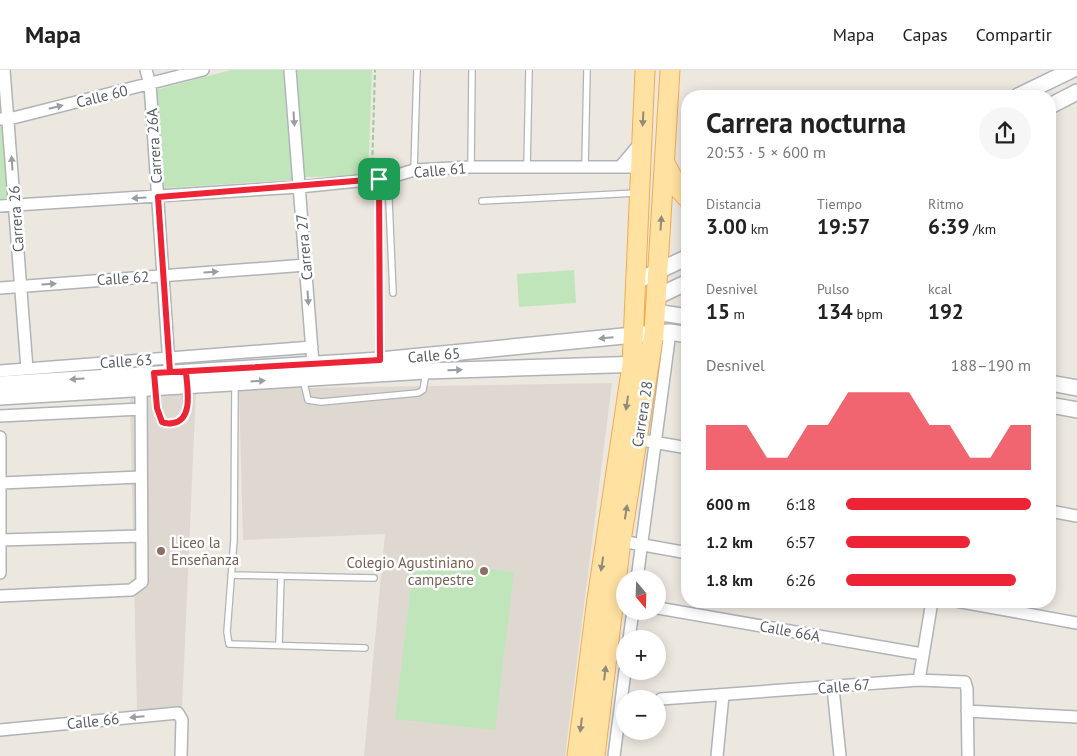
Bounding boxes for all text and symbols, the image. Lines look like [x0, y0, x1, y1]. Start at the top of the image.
text: Mapa [25, 19, 81, 50]
text: Mapa [833, 23, 875, 46]
text: Capas [903, 23, 948, 46]
text: Compartir [976, 23, 1052, 46]
street label: Calle 60 [74, 80, 130, 112]
one-way arrow [49, 103, 64, 111]
text: Carrera nocturna [706, 104, 906, 141]
button: share [979, 107, 1031, 159]
street label: Carrera 26A [142, 108, 166, 184]
one-way arrow [290, 111, 298, 127]
one-way arrow [638, 111, 646, 127]
text: 20:53 · 5 × 600 m [706, 142, 826, 162]
one-way arrow [8, 155, 16, 171]
pin [358, 158, 400, 200]
street label: Calle 61 [413, 158, 467, 182]
icon: arrive [365, 165, 393, 193]
street label: Carrera 26 [4, 185, 28, 253]
one-way arrow [130, 195, 146, 203]
text: Distancia [706, 195, 761, 213]
text: Tiempo [817, 195, 862, 213]
text: Ritmo [928, 195, 964, 213]
street label: Carrera 27 [292, 213, 316, 281]
text: 3.00 [706, 213, 747, 240]
text: 19:57 [817, 213, 870, 240]
text: 6:39 [928, 213, 969, 240]
one-way arrow [657, 214, 665, 230]
text: km [747, 220, 769, 238]
text: /km [969, 220, 996, 238]
street label: Calle 62 [96, 267, 150, 289]
one-way arrow [203, 267, 219, 275]
one-way arrow [41, 280, 57, 288]
text: Desnivel [706, 280, 757, 298]
text: Pulso [817, 280, 849, 298]
text: kcal [928, 280, 952, 298]
one-way arrow [304, 290, 312, 306]
text: 15 [706, 298, 730, 325]
text: 134 [817, 298, 853, 325]
text: 192 [928, 298, 964, 325]
text: m [730, 305, 745, 323]
text: bpm [853, 305, 883, 323]
one-way arrow [597, 334, 613, 342]
street label: Calle 65 [407, 343, 461, 367]
street label: Calle 63 [99, 350, 153, 372]
text: Desnivel [706, 355, 765, 375]
text: 188–190 m [951, 355, 1031, 375]
one-way arrow [448, 366, 464, 374]
one-way arrow [69, 375, 85, 383]
one-way arrow [251, 377, 267, 385]
street label: Carrera 28 [627, 380, 657, 448]
one-way arrow [623, 395, 631, 411]
text: 600 m [706, 494, 750, 514]
text: 6:18 [786, 494, 816, 514]
one-way arrow [622, 503, 630, 519]
text: 1.2 km [706, 532, 753, 552]
text: 6:57 [786, 532, 816, 552]
place label: Liceo la Enseñanza [171, 533, 239, 569]
marker: Liceo la Enseñanza [155, 545, 167, 557]
place label: Colegio Agustiniano campestre [346, 553, 474, 589]
one-way arrow [598, 556, 606, 572]
marker: Colegio Agustiniano campestre [478, 565, 490, 577]
north arrow [616, 570, 666, 620]
map controls [616, 570, 666, 740]
text: 1.8 km [706, 570, 753, 590]
text: 6:26 [786, 570, 816, 590]
street label: Calle 66A [758, 616, 822, 646]
button: + [616, 630, 666, 680]
one-way arrow [601, 665, 609, 681]
street label: Calle 67 [817, 674, 871, 698]
button: − [616, 690, 666, 740]
street label: Calle 66 [66, 709, 120, 733]
one-way arrow [129, 713, 145, 721]
one-way arrow [577, 717, 585, 733]

